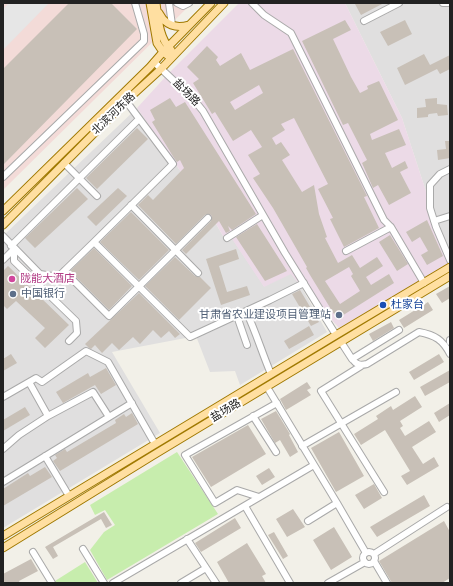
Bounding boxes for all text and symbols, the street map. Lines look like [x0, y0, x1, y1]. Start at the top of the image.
street label: 盐场路 [170, 77, 202, 109]
street label: 北滨河东路 [90, 90, 138, 138]
place label: 陇能大酒店 [20, 272, 75, 286]
marker: 陇能大酒店 [7, 274, 17, 284]
place label: 中国银行 [21, 287, 65, 301]
marker: 中国银行 [8, 289, 18, 299]
place label: 杜家台 [391, 298, 424, 312]
marker: 杜家台 [378, 300, 388, 310]
place label: 甘肃省农业建设项目管理站 [199, 308, 331, 322]
marker: 甘肃省农业建设项目管理站 [334, 310, 344, 320]
street label: 盐场路 [208, 397, 244, 425]

